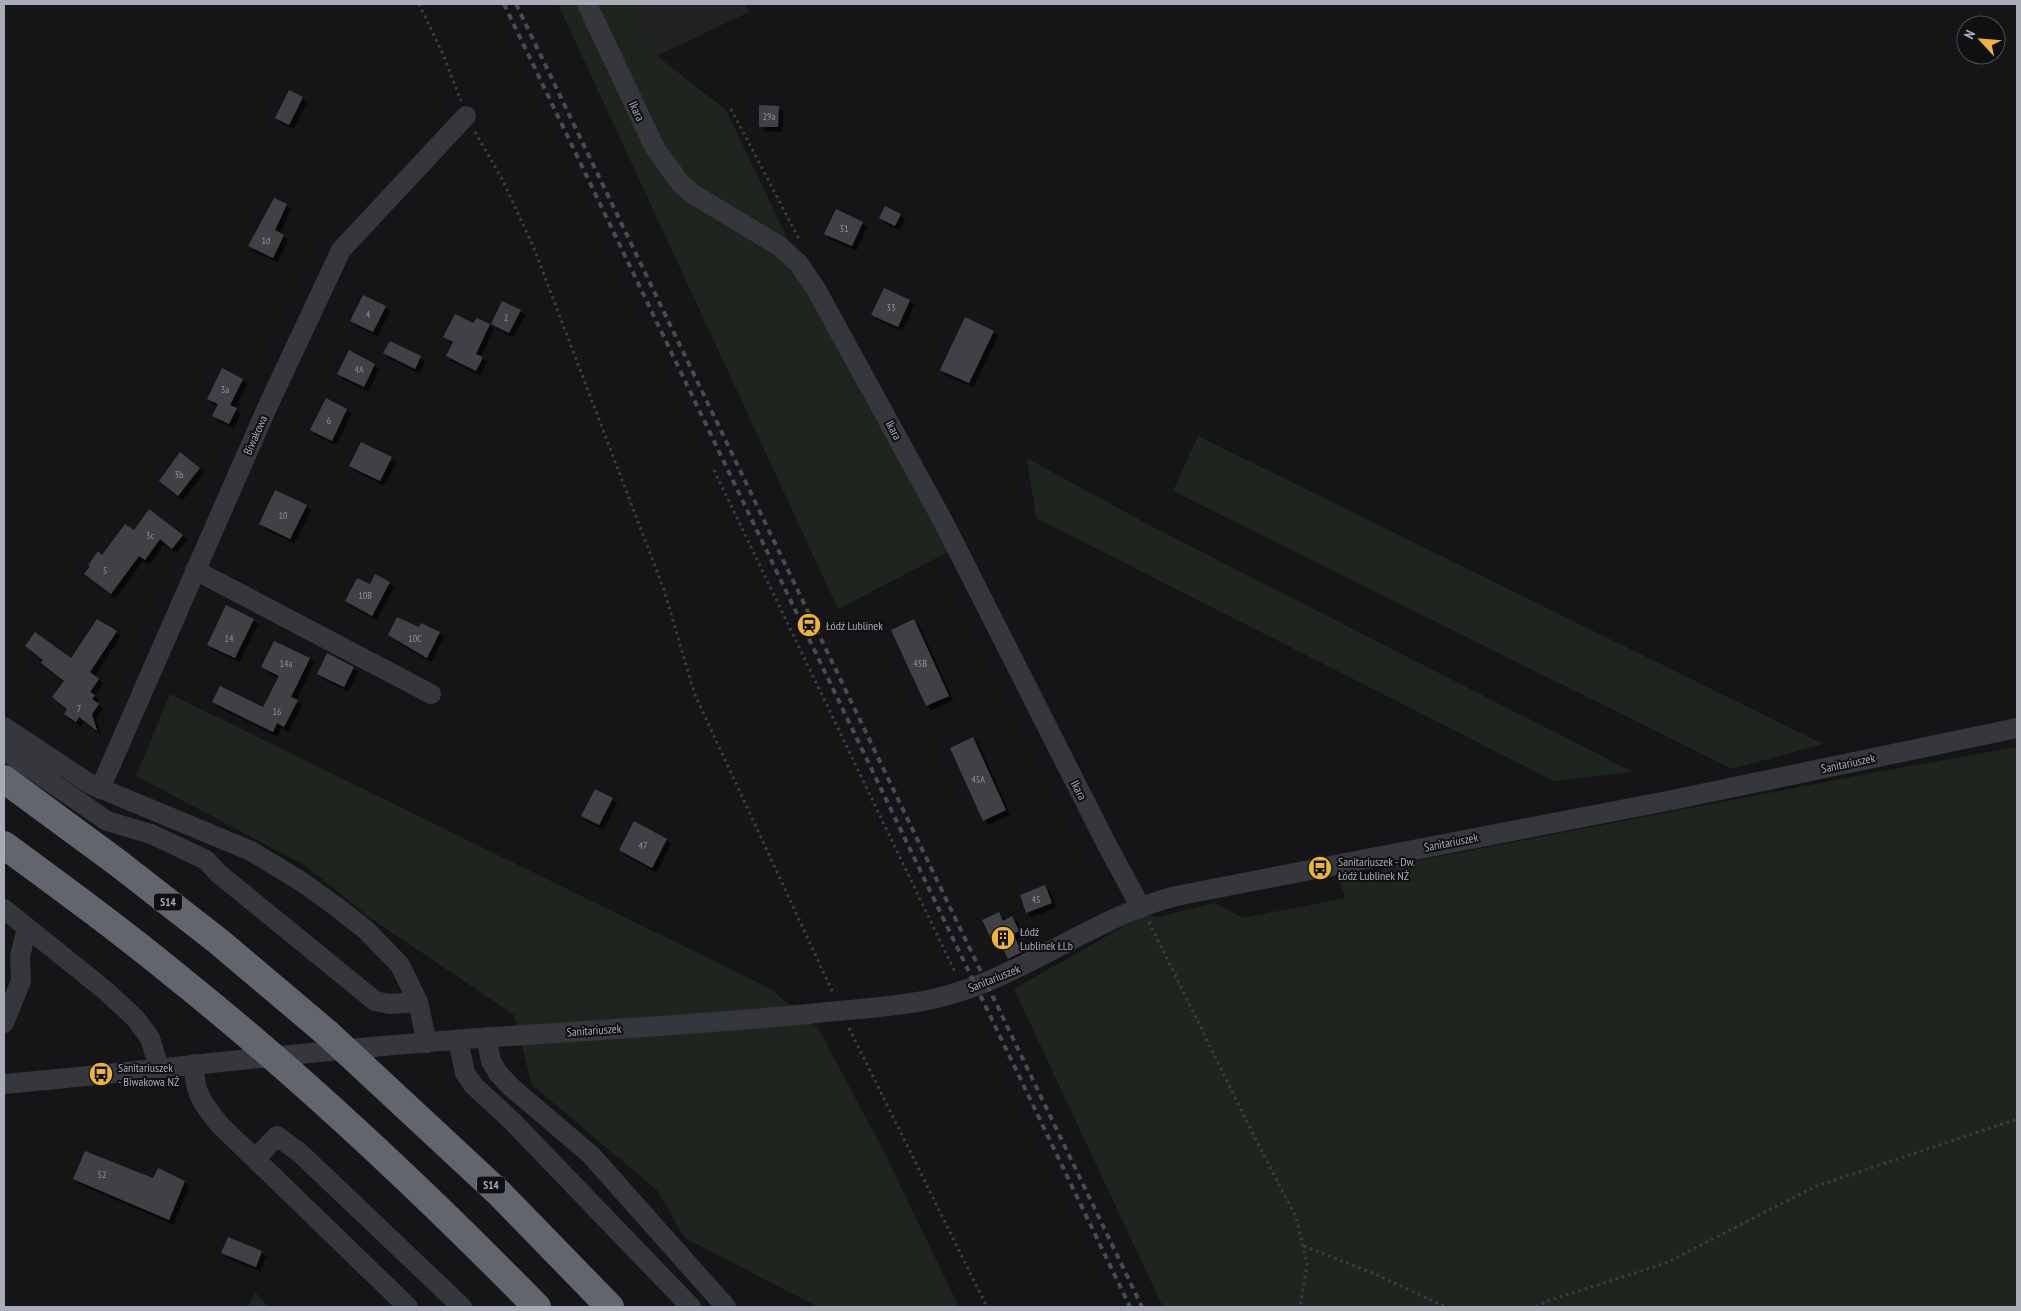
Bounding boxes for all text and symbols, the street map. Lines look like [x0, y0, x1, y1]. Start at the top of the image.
north arrow [1956, 15, 2006, 65]
text: N [1960, 27, 1979, 42]
street label: Ikara [626, 99, 648, 124]
house number: 29a [763, 110, 776, 123]
house number: 31 [840, 222, 849, 235]
house number: 1d [262, 234, 270, 247]
house number: 33 [887, 301, 896, 314]
house number: 4 [366, 308, 371, 321]
house number: 2 [504, 311, 508, 324]
house number: 4A [354, 363, 364, 376]
house number: 3a [221, 383, 229, 396]
street label: Biwakowa [240, 413, 270, 457]
house number: 6 [327, 414, 332, 427]
street label: Ikara [883, 417, 905, 443]
house number: 3b [175, 468, 183, 481]
house number: 10 [279, 509, 288, 522]
house number: 3c [146, 529, 154, 542]
house number: 5 [103, 564, 107, 577]
house number: 10B [358, 589, 372, 602]
station icon: Łódź Lublinek [796, 612, 822, 638]
place label: Łódź Lublinek [826, 618, 883, 633]
house number: 14 [225, 632, 234, 645]
house number: 10C [408, 632, 422, 645]
house number: 14a [280, 657, 293, 670]
house number: 45B [913, 657, 927, 670]
house number: 7 [77, 702, 81, 715]
house number: 16 [273, 705, 282, 718]
street label: Sanitariuszek [1820, 750, 1877, 776]
house number: 45A [971, 773, 985, 786]
street label: Ikara [1068, 778, 1090, 803]
street label: Sanitariuszek [1423, 829, 1480, 855]
house number: 47 [639, 839, 648, 852]
place label: Sanitariuszek - Dw. Łódź Lublinek NŻ [1338, 854, 1415, 883]
bus stop icon: Sanitariuszek - Dw. Łódź Lublinek NŻ [1307, 855, 1333, 881]
house number: 45 [1032, 893, 1041, 906]
road number: S14 [154, 894, 182, 910]
place label: Łódź Lublinek ŁLb [1020, 924, 1073, 953]
building icon: Łódź Lublinek ŁLb [990, 925, 1016, 951]
street label: Sanitariuszek [966, 961, 1023, 995]
street label: Sanitariuszek [566, 1021, 622, 1039]
place label: Sanitariuszek - Biwakowa NŻ [118, 1060, 179, 1089]
bus stop icon: Sanitariuszek - Biwakowa NŻ [88, 1061, 114, 1087]
house number: 52 [98, 1168, 107, 1181]
road number: S14 [477, 1176, 505, 1194]

